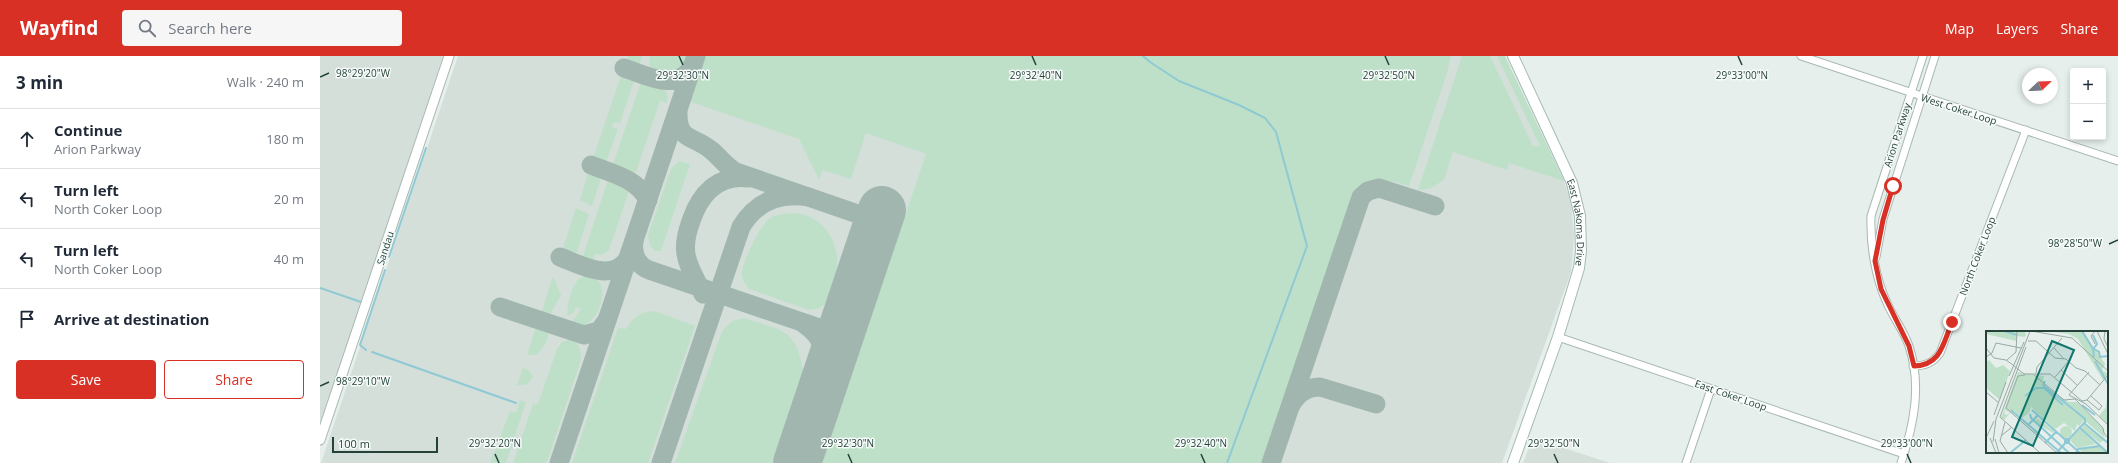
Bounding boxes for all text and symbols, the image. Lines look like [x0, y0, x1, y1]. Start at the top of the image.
search box [122, 10, 402, 46]
text: Wayfind [20, 15, 98, 41]
icon: search [136, 17, 158, 39]
text: Search here [168, 18, 252, 38]
text: Map [1945, 19, 1974, 38]
text: Layers [1996, 19, 2038, 38]
text: Share [2060, 19, 2098, 38]
text: 98°29'20"W [336, 66, 391, 80]
text: 29°32'30"N [657, 68, 709, 82]
text: 29°32'40"N [1010, 68, 1062, 82]
text: 29°32'50"N [1363, 68, 1415, 82]
text: 29°33'00"N [1716, 68, 1768, 82]
north arrow [2022, 68, 2058, 104]
map controls [2070, 68, 2106, 140]
button: + [2070, 68, 2106, 104]
text: 3 min [16, 71, 63, 94]
text: Walk · 240 m [227, 73, 304, 91]
street label: West Coker Loop [1919, 90, 1999, 128]
street label: Arion Parkway [1880, 100, 1914, 169]
button: − [2070, 104, 2106, 140]
text: Continue [54, 120, 122, 140]
icon: ahead [16, 128, 38, 150]
text: 180 m [266, 130, 304, 148]
text: Arion Parkway [54, 140, 141, 158]
street label: East Nakoma Drive [1564, 176, 1588, 267]
route start [1884, 177, 1902, 195]
text: Turn left [54, 180, 119, 200]
icon: left [16, 188, 38, 210]
text: 20 m [274, 190, 304, 208]
text: North Coker Loop [54, 200, 162, 218]
street label: North Coker Loop [1956, 215, 1998, 297]
street label: Sandau [373, 229, 397, 267]
text: 98°28'50"W [2048, 236, 2103, 250]
text: Turn left [54, 240, 119, 260]
icon: left [16, 248, 38, 270]
text: 40 m [274, 250, 304, 268]
text: North Coker Loop [54, 260, 162, 278]
icon: arrive [16, 308, 38, 330]
text: Arrive at destination [54, 309, 209, 329]
route end [1943, 313, 1961, 331]
inset map [1986, 331, 2108, 453]
button: Save [16, 360, 156, 399]
button: Share [164, 360, 304, 399]
text: 98°29'10"W [336, 374, 391, 388]
street label: East Coker Loop [1693, 376, 1769, 414]
scale bar [332, 435, 438, 454]
text: 100 m [338, 436, 370, 451]
text: 29°32'20"N [469, 436, 521, 450]
text: 29°32'30"N [822, 436, 874, 450]
text: 29°32'40"N [1175, 436, 1227, 450]
text: 29°32'50"N [1528, 436, 1580, 450]
text: 29°33'00"N [1881, 436, 1933, 450]

